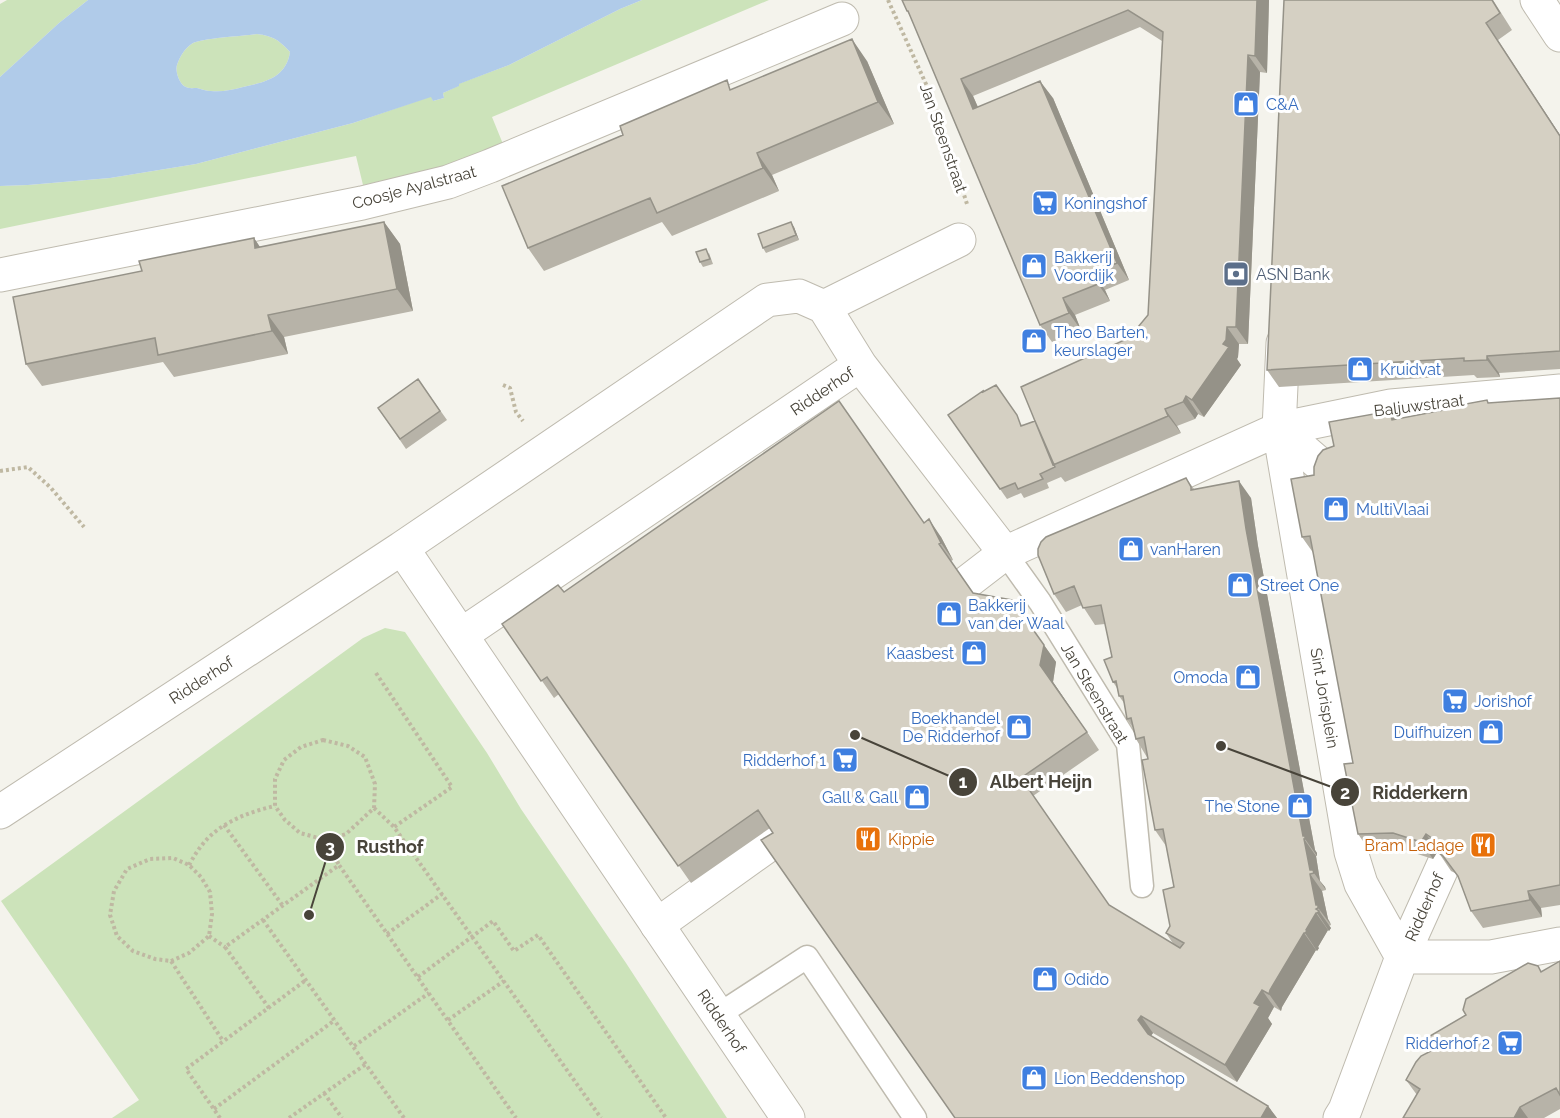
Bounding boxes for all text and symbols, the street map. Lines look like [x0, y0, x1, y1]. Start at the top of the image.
street label: Jan Steenstraat [916, 81, 971, 196]
shop icon: C&A [1231, 89, 1261, 119]
place label: C&A [1266, 95, 1299, 114]
street label: Coosje Ayalstraat [350, 162, 479, 213]
supermarket icon: Koningshof [1030, 188, 1060, 218]
place label: Koningshof [1064, 194, 1148, 213]
place label: Bakkerij Voordijk [1054, 248, 1114, 285]
shop icon: Bakkerij Voordijk [1019, 251, 1049, 281]
bank icon: ASN Bank [1221, 259, 1251, 289]
place label: ASN Bank [1256, 265, 1330, 284]
place label: Theo Barten, keurslager [1054, 323, 1149, 360]
shop icon: Theo Barten, keurslager [1019, 326, 1049, 356]
shop icon: Kruidvat [1345, 354, 1375, 384]
place label: Kruidvat [1380, 360, 1442, 379]
street label: Ridderhof [787, 363, 858, 420]
street label: Baljuwstraat [1373, 390, 1466, 420]
shop icon: MultiVlaai [1321, 494, 1351, 524]
place label: MultiVlaai [1356, 500, 1429, 519]
shop icon: vanHaren [1116, 534, 1146, 564]
place label: vanHaren [1150, 540, 1221, 559]
shop icon: Street One [1225, 570, 1255, 600]
place label: Street One [1260, 576, 1339, 595]
place label: Bakkerij van der Waal [968, 596, 1065, 633]
shop icon: Bakkerij van der Waal [934, 599, 964, 629]
shop icon: Kaasbest [959, 638, 989, 668]
street label: Jan Steenstraat [1057, 640, 1132, 748]
place label: Kaasbest [886, 644, 955, 663]
street label: Sint Jorisplein [1306, 646, 1343, 750]
street label: Ridderhof [166, 652, 238, 708]
shop icon: Omoda [1233, 662, 1263, 692]
place label: Omoda [1173, 668, 1228, 687]
supermarket icon: Jorishof [1440, 686, 1470, 716]
place label: Jorishof [1474, 692, 1533, 711]
place label: Boekhandel De Ridderhof [902, 709, 1001, 746]
shop icon: Boekhandel De Ridderhof [1004, 712, 1034, 742]
shop icon: Duifhuizen [1476, 717, 1506, 747]
place label: Duifhuizen [1394, 723, 1472, 742]
supermarket icon: Ridderhof 1 [830, 745, 860, 775]
place label: Ridderhof 1 [743, 751, 826, 770]
callout: Albert Heijn [948, 764, 1104, 800]
text: 1 [959, 771, 968, 792]
text: Albert Heijn [990, 771, 1092, 792]
callout: Ridderkern [1330, 774, 1480, 810]
shop icon: Gall & Gall [902, 782, 932, 812]
text: 2 [1340, 782, 1350, 803]
text: Ridderkern [1372, 782, 1468, 803]
place label: Gall & Gall [822, 788, 899, 807]
shop icon: The Stone [1285, 791, 1315, 821]
place label: The Stone [1204, 797, 1280, 816]
restaurant icon: Kippie [853, 824, 883, 854]
callout: Rusthof [315, 829, 436, 865]
place label: Kippie [888, 830, 934, 849]
restaurant icon: Bram Ladage [1468, 830, 1498, 860]
text: 3 [325, 836, 335, 857]
text: Rusthof [356, 836, 425, 857]
place label: Bram Ladage [1364, 836, 1464, 855]
street label: Ridderhof [1401, 869, 1448, 944]
shop icon: Odido [1030, 964, 1060, 994]
place label: Odido [1064, 970, 1109, 989]
street label: Ridderhof [693, 986, 750, 1057]
supermarket icon: Ridderhof 2 [1495, 1028, 1525, 1058]
place label: Ridderhof 2 [1405, 1034, 1490, 1053]
shop icon: Lion Beddenshop [1019, 1063, 1049, 1093]
place label: Lion Beddenshop [1054, 1069, 1185, 1088]

